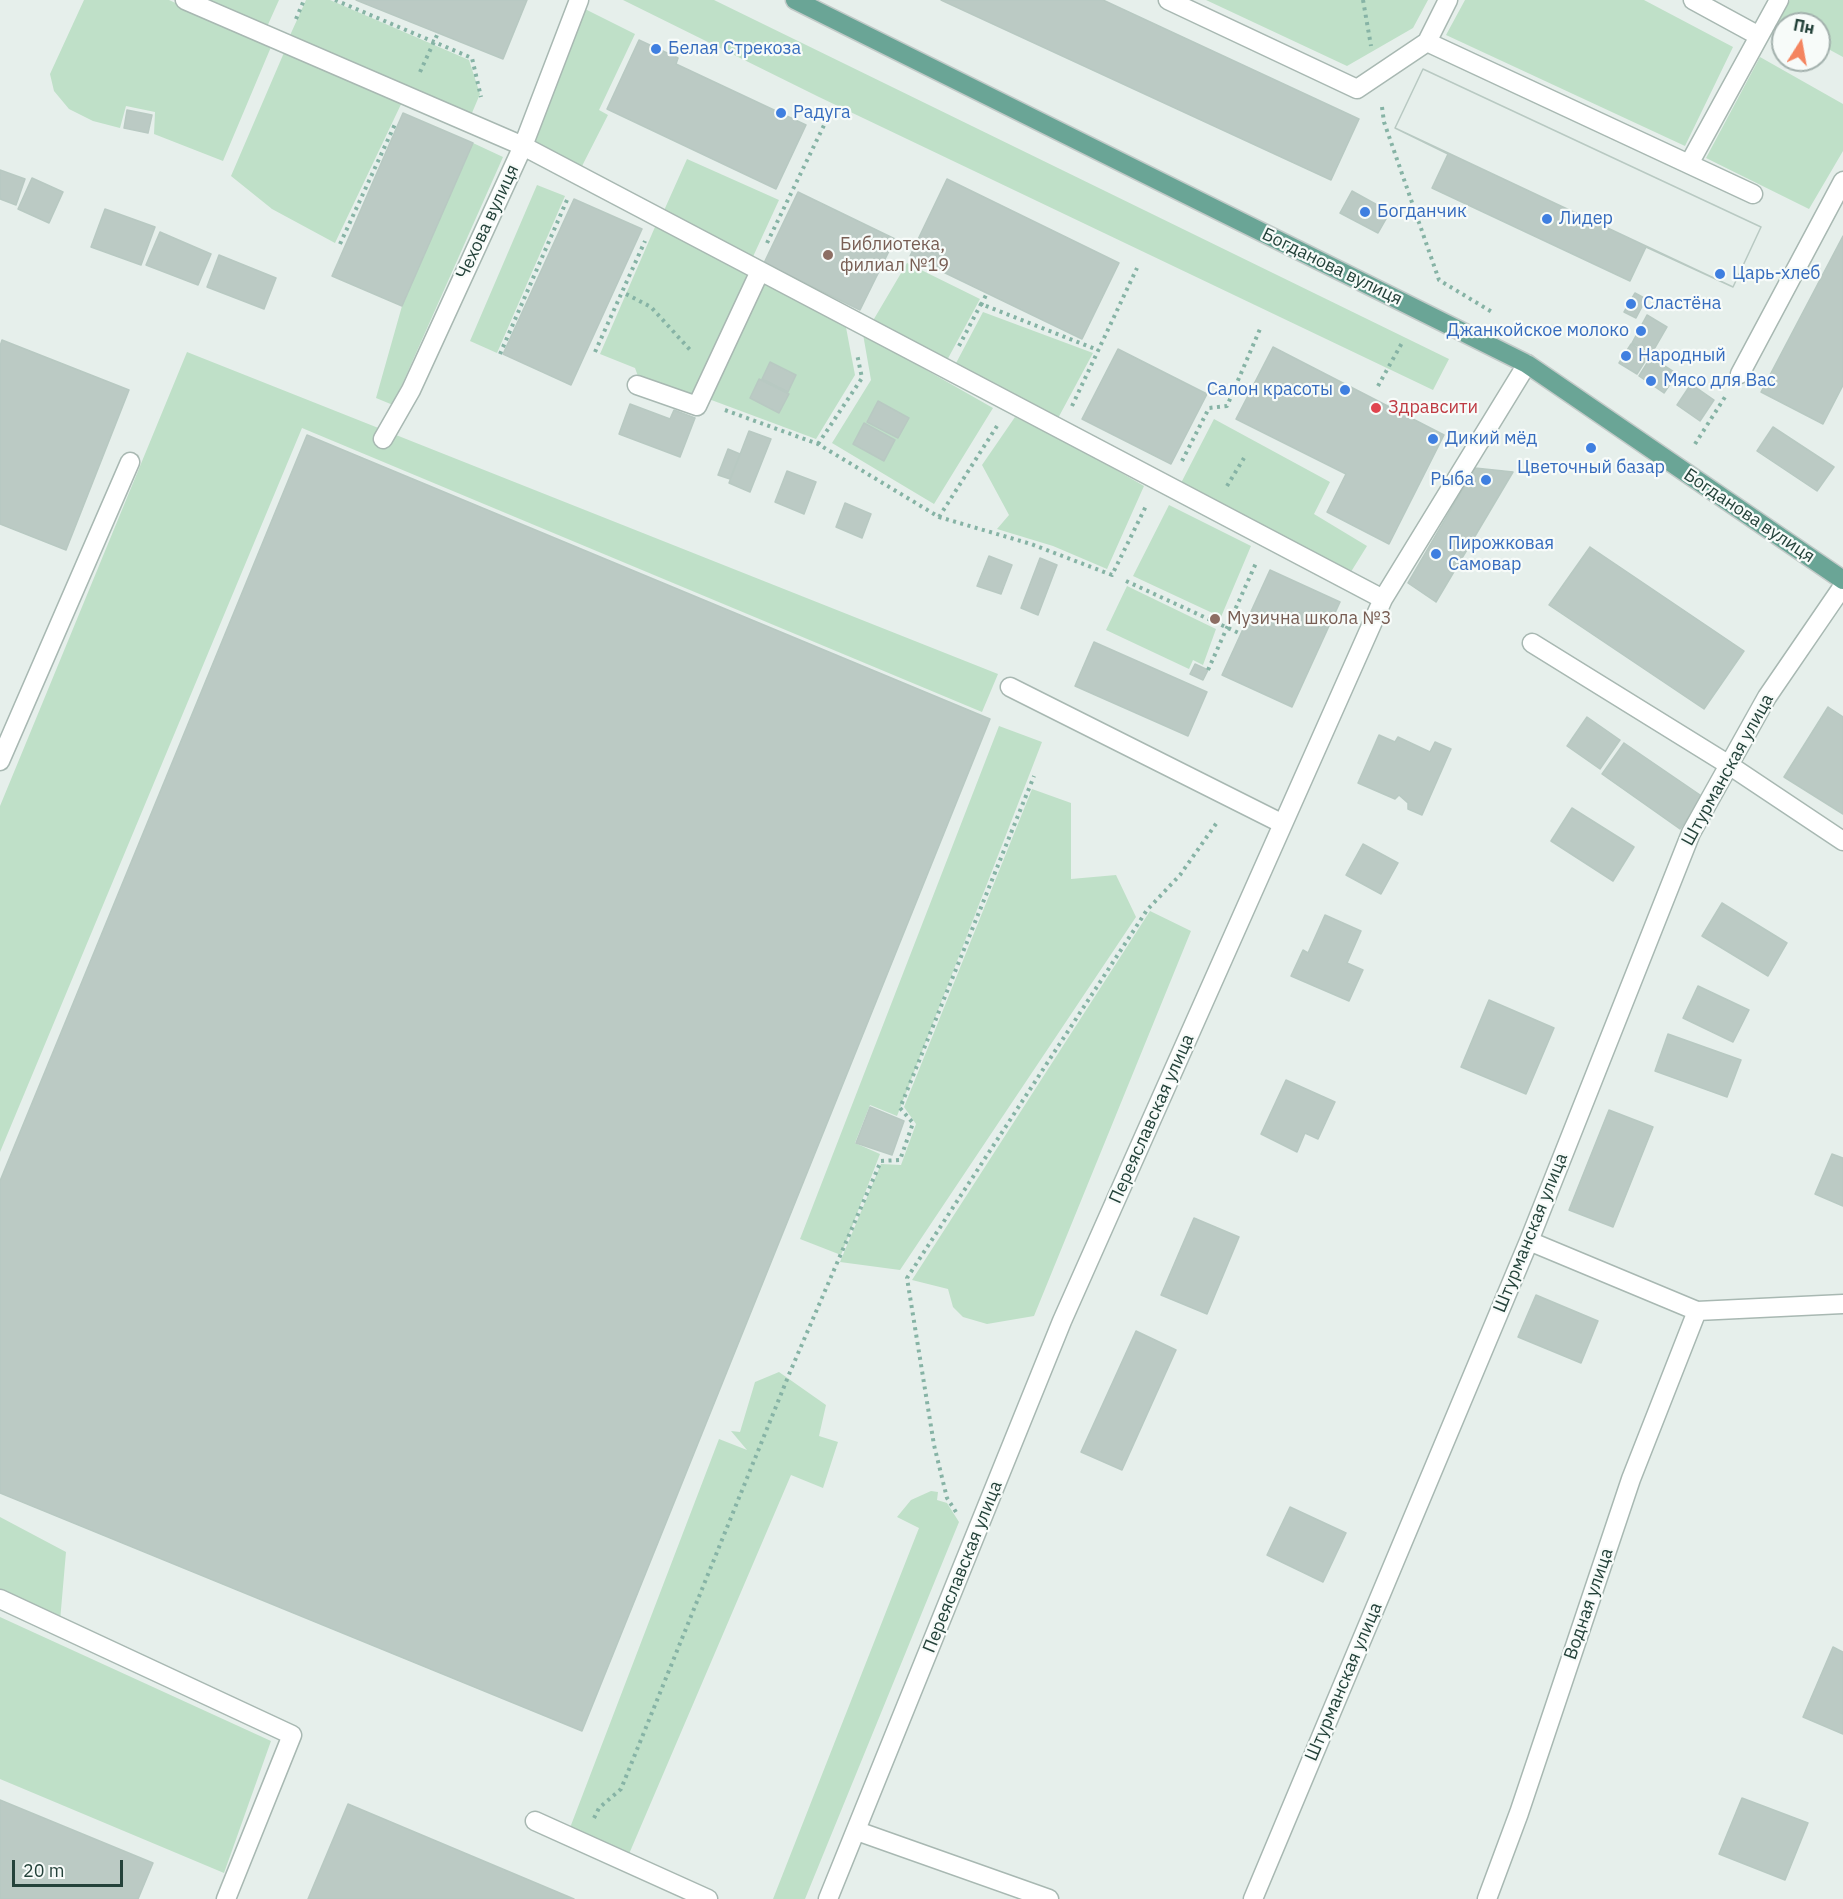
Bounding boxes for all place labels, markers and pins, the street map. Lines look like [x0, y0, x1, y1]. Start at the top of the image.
place label: Белая Стрекоза [668, 38, 801, 60]
marker: Белая Стрекоза [649, 42, 663, 56]
place label: Радуга [793, 102, 851, 124]
marker: Радуга [774, 106, 788, 120]
place label: Богданчик [1377, 201, 1467, 223]
marker: Богданчик [1358, 205, 1372, 219]
place label: Лидер [1559, 208, 1613, 230]
marker: Лидер [1540, 212, 1554, 226]
place label: Библиотека, филиал №19 [840, 234, 949, 276]
marker: Библиотека, филиал №19 [821, 248, 835, 262]
place label: Царь-хлеб [1732, 263, 1821, 285]
marker: Царь-хлеб [1713, 267, 1727, 281]
place label: Сластёна [1643, 293, 1721, 315]
marker: Сластёна [1624, 297, 1638, 311]
place label: Джанкойское молоко [1446, 320, 1629, 342]
marker: Джанкойское молоко [1634, 324, 1648, 338]
place label: Народный [1638, 345, 1726, 367]
marker: Народный [1619, 349, 1633, 363]
place label: Мясо для Вас [1663, 370, 1776, 392]
marker: Мясо для Вас [1644, 374, 1658, 388]
place label: Салон красоты [1207, 379, 1333, 401]
marker: Салон красоты [1338, 383, 1352, 397]
place label: Здравсити [1388, 397, 1478, 419]
marker: Здравсити [1369, 401, 1383, 415]
place label: Дикий мёд [1445, 428, 1537, 450]
marker: Дикий мёд [1426, 432, 1440, 446]
marker: Цветочный базар [1584, 441, 1598, 455]
place label: Цветочный базар [1517, 457, 1665, 479]
place label: Рыба [1430, 469, 1474, 491]
marker: Рыба [1479, 473, 1493, 487]
place label: Пирожковая Самовар [1448, 533, 1554, 576]
marker: Пирожковая Самовар [1429, 547, 1443, 561]
place label: Музична школа №3 [1227, 608, 1392, 630]
marker: Музична школа №3 [1208, 612, 1222, 626]

